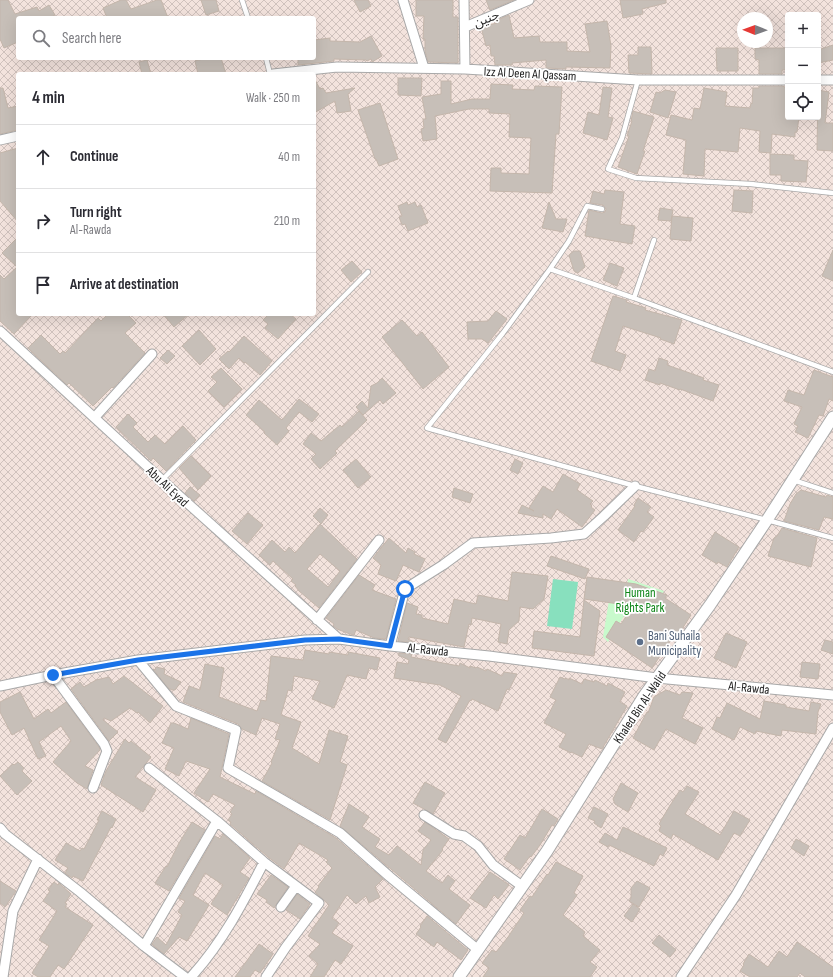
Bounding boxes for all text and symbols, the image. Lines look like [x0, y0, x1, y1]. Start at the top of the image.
street label: جنين [471, 6, 502, 31]
north arrow [737, 12, 773, 48]
map controls [785, 12, 821, 120]
button: + [785, 12, 821, 48]
search box [16, 16, 316, 60]
icon: search [30, 27, 52, 49]
text: Search here [62, 29, 122, 48]
button: − [785, 48, 821, 84]
street label: Izz Al Deen Al Qassam [483, 64, 577, 84]
button: locate [785, 84, 821, 120]
text: 4 min [32, 88, 65, 108]
text: Walk · 250 m [246, 90, 300, 106]
icon: ahead [32, 146, 54, 168]
text: Continue [70, 147, 119, 166]
text: 40 m [278, 149, 300, 165]
text: Turn right [70, 203, 122, 222]
icon: right [32, 210, 54, 232]
text: 210 m [274, 213, 300, 229]
text: Al-Rawda [70, 222, 111, 238]
icon: arrive [32, 274, 54, 296]
text: Arrive at destination [70, 275, 179, 294]
street label: Abu Ali Eyad [142, 462, 192, 510]
route start [396, 580, 414, 598]
park label: Human Rights Park [616, 585, 664, 616]
place label: Bani Suhaila Municipality [648, 628, 701, 659]
marker: Bani Suhaila Municipality [635, 637, 645, 647]
street label: Al-Rawda [405, 640, 449, 660]
route end [44, 666, 62, 684]
street label: Khaled Bin Al-Walid [610, 668, 670, 747]
street label: Al-Rawda [726, 678, 770, 698]

